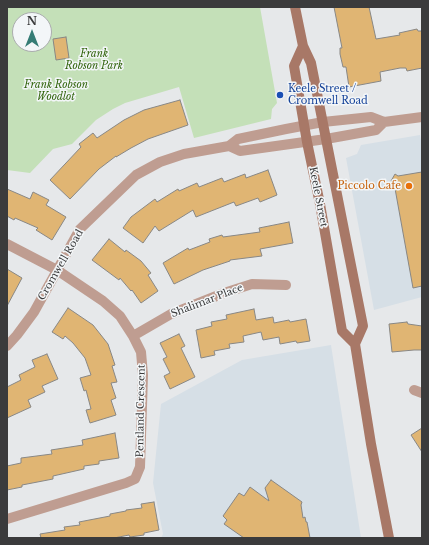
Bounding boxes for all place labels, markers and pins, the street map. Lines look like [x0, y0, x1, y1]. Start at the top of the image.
place label: Keele Street / Cromwell Road [288, 83, 368, 106]
marker: Keele Street / Cromwell Road [275, 90, 285, 100]
place label: Piccolo Cafe [338, 180, 401, 192]
marker: Piccolo Cafe [404, 181, 414, 191]

